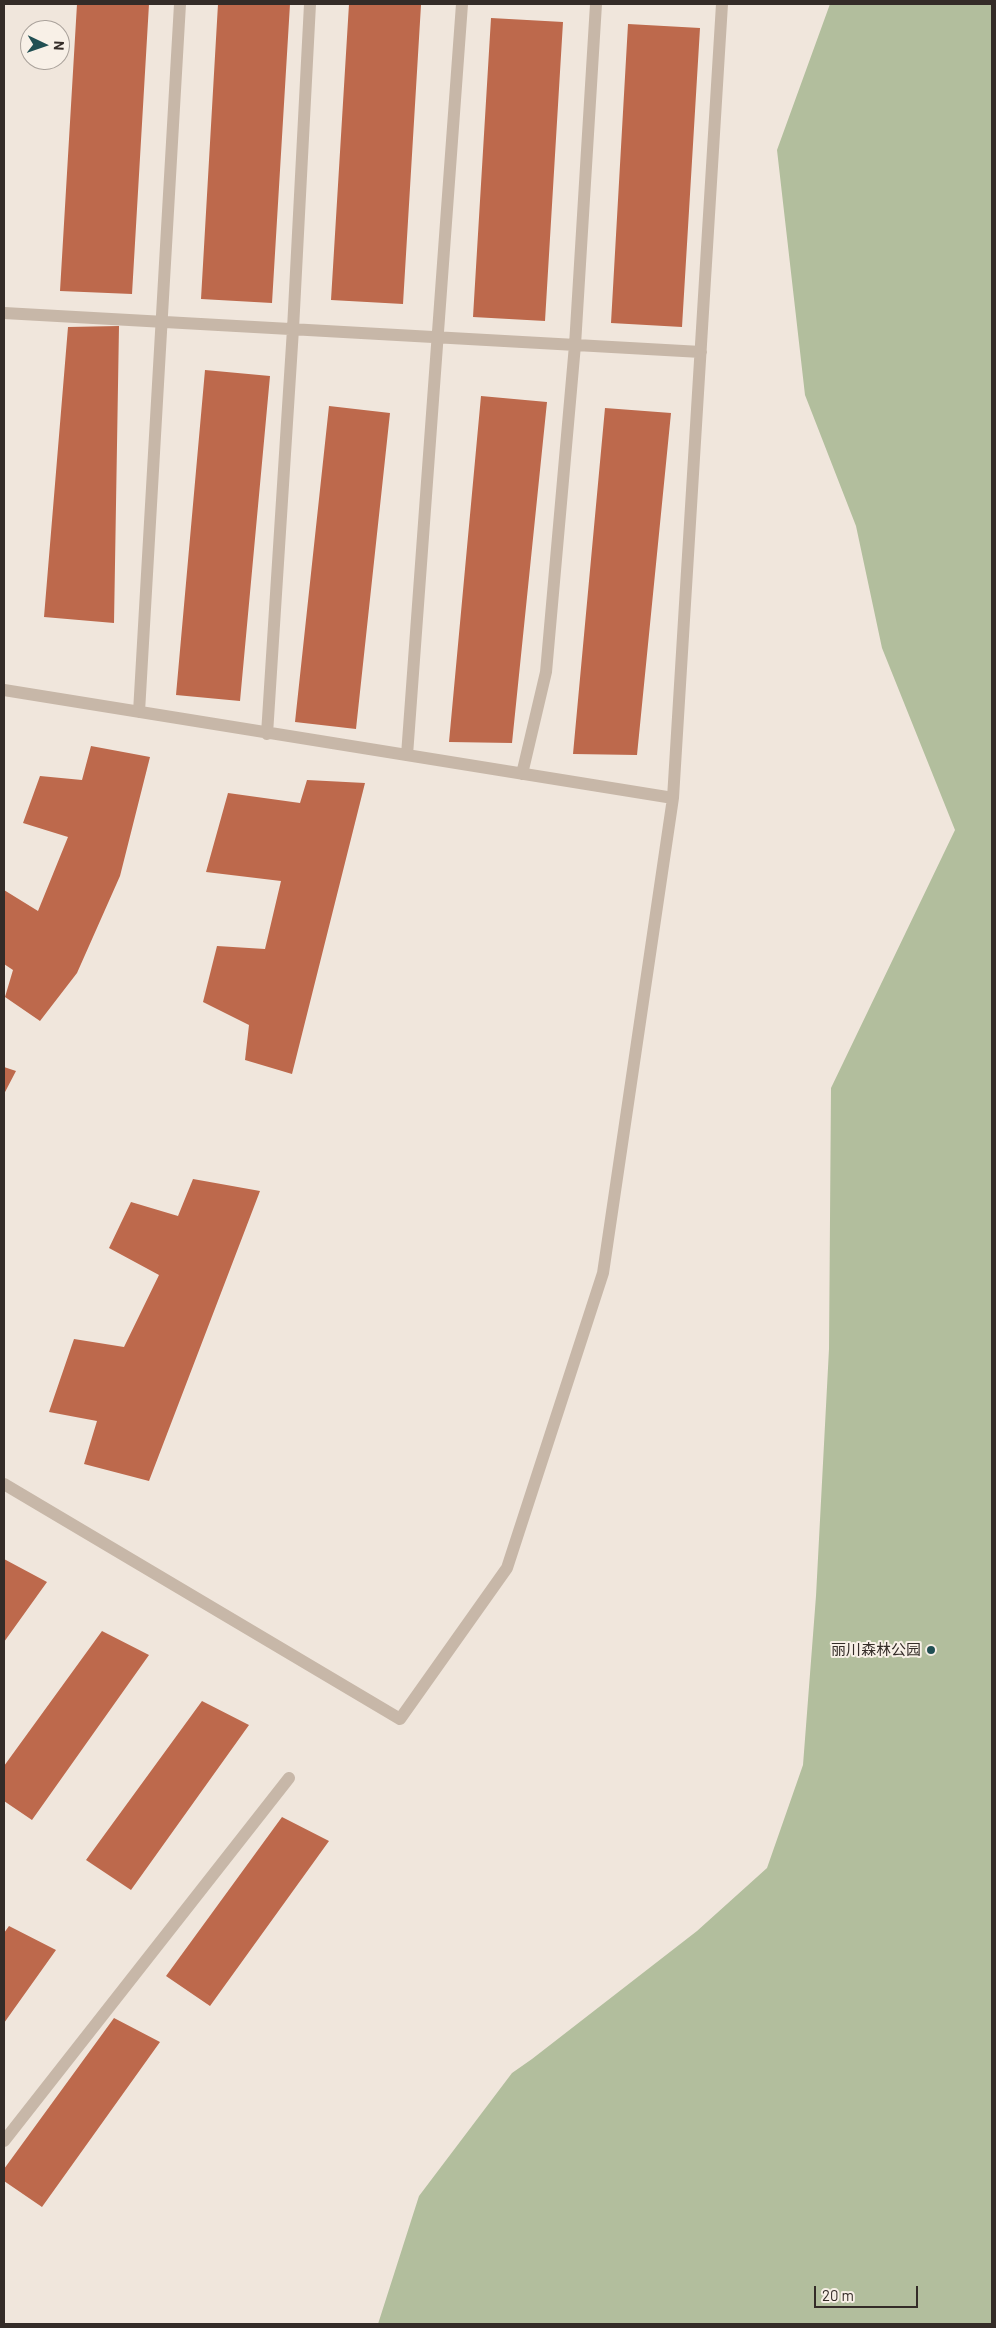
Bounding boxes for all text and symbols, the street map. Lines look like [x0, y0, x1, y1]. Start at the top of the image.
north arrow [20, 20, 70, 70]
text: N [51, 41, 68, 51]
place label: 丽川森林公园 [831, 1641, 921, 1659]
marker: 丽川森林公园 [925, 1644, 937, 1656]
scale bar [816, 2276, 920, 2308]
text: 20 m [822, 2286, 854, 2304]

